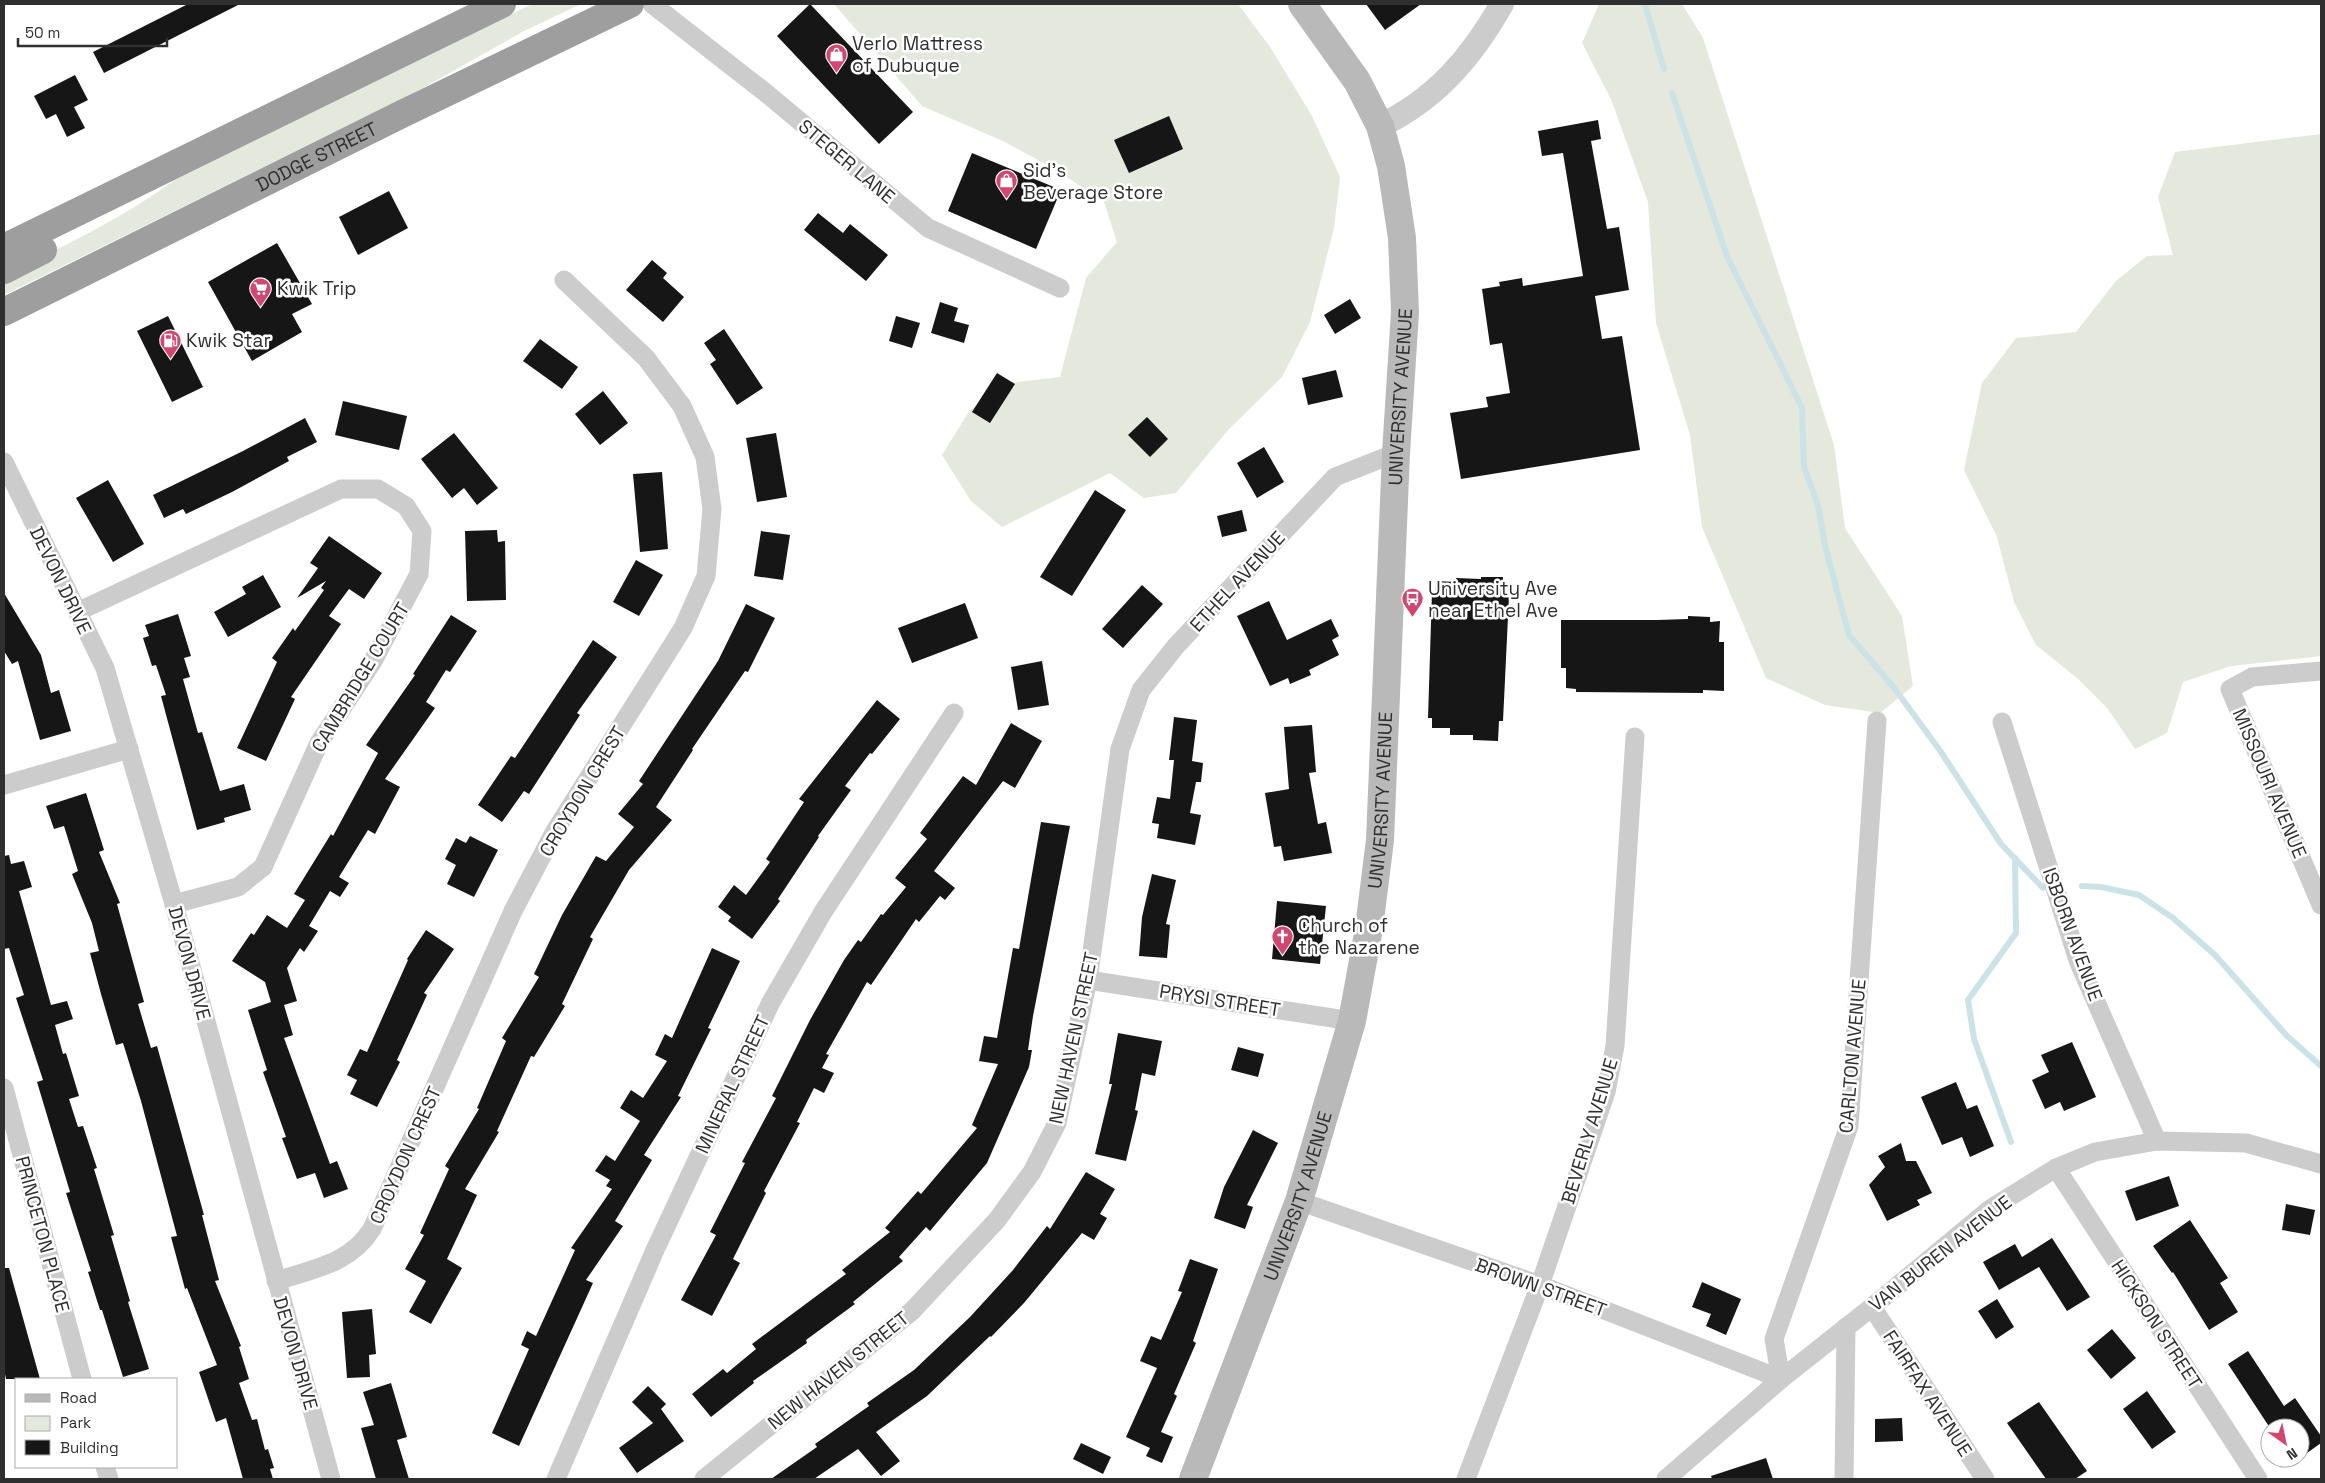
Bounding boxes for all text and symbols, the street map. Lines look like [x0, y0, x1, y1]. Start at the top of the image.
scale bar [18, 15, 166, 47]
text: 50 m [25, 23, 60, 42]
place label: Verlo Mattress of Dubuque [852, 31, 983, 78]
shop icon: Verlo Mattress of Dubuque [824, 42, 848, 73]
street label: STEGER LANE [793, 114, 900, 209]
street label: DODGE STREET [252, 116, 382, 198]
place label: Sid's Beverage Store [1023, 158, 1163, 205]
shop icon: Sid's Beverage Store [995, 169, 1019, 200]
supermarket icon: Kwik Trip [249, 276, 273, 307]
place label: Kwik Trip [277, 276, 356, 301]
street label: UNIVERSITY AVENUE [1383, 308, 1418, 486]
fuel station icon: Kwik Star [158, 328, 182, 359]
place label: Kwik Star [186, 328, 271, 353]
street label: DEVON DRIVE [24, 522, 97, 638]
street label: ETHEL AVENUE [1184, 526, 1290, 637]
place label: University Ave near Ethel Ave [1428, 576, 1558, 623]
bus stop icon: University Ave near Ethel Ave [1400, 587, 1424, 618]
street label: CAMBRIDGE COURT [306, 598, 415, 757]
street label: MISSOURI AVENUE [2227, 704, 2312, 862]
street label: UNIVERSITY AVENUE [1362, 711, 1398, 890]
street label: CROYDON CREST [534, 721, 631, 861]
street label: ISBORN AVENUE [2037, 864, 2108, 1004]
street label: DEVON DRIVE [162, 904, 217, 1023]
place label: Church of the Nazarene [1298, 913, 1420, 960]
church icon: Church of the Nazarene [1270, 924, 1294, 955]
street label: NEW HAVEN STREET [1043, 950, 1104, 1126]
street label: CARLTON AVENUE [1833, 978, 1872, 1134]
street label: PRYSI STREET [1158, 979, 1282, 1022]
street label: MINERAL STREET [689, 1011, 775, 1157]
street label: BEVERLY AVENUE [1555, 1055, 1624, 1207]
street label: CROYDON CREST [364, 1083, 447, 1228]
street label: UNIVERSITY AVENUE [1258, 1108, 1338, 1284]
street label: PRINCETON PLACE [10, 1153, 75, 1315]
street label: VAN BUREN AVENUE [1864, 1190, 2017, 1317]
street label: BROWN STREET [1472, 1252, 1610, 1323]
street label: HICKSON STREET [2105, 1255, 2208, 1394]
street label: DEVON DRIVE [267, 1294, 324, 1413]
street label: NEW HAVEN STREET [762, 1306, 914, 1435]
street label: FAIRFAX AVENUE [1877, 1325, 1978, 1461]
legend [15, 1378, 178, 1468]
text: Road [60, 1388, 97, 1407]
text: Park [60, 1413, 91, 1432]
north arrow [2260, 1418, 2310, 1468]
text: Building [60, 1438, 119, 1457]
text: N [2283, 1444, 2301, 1464]

